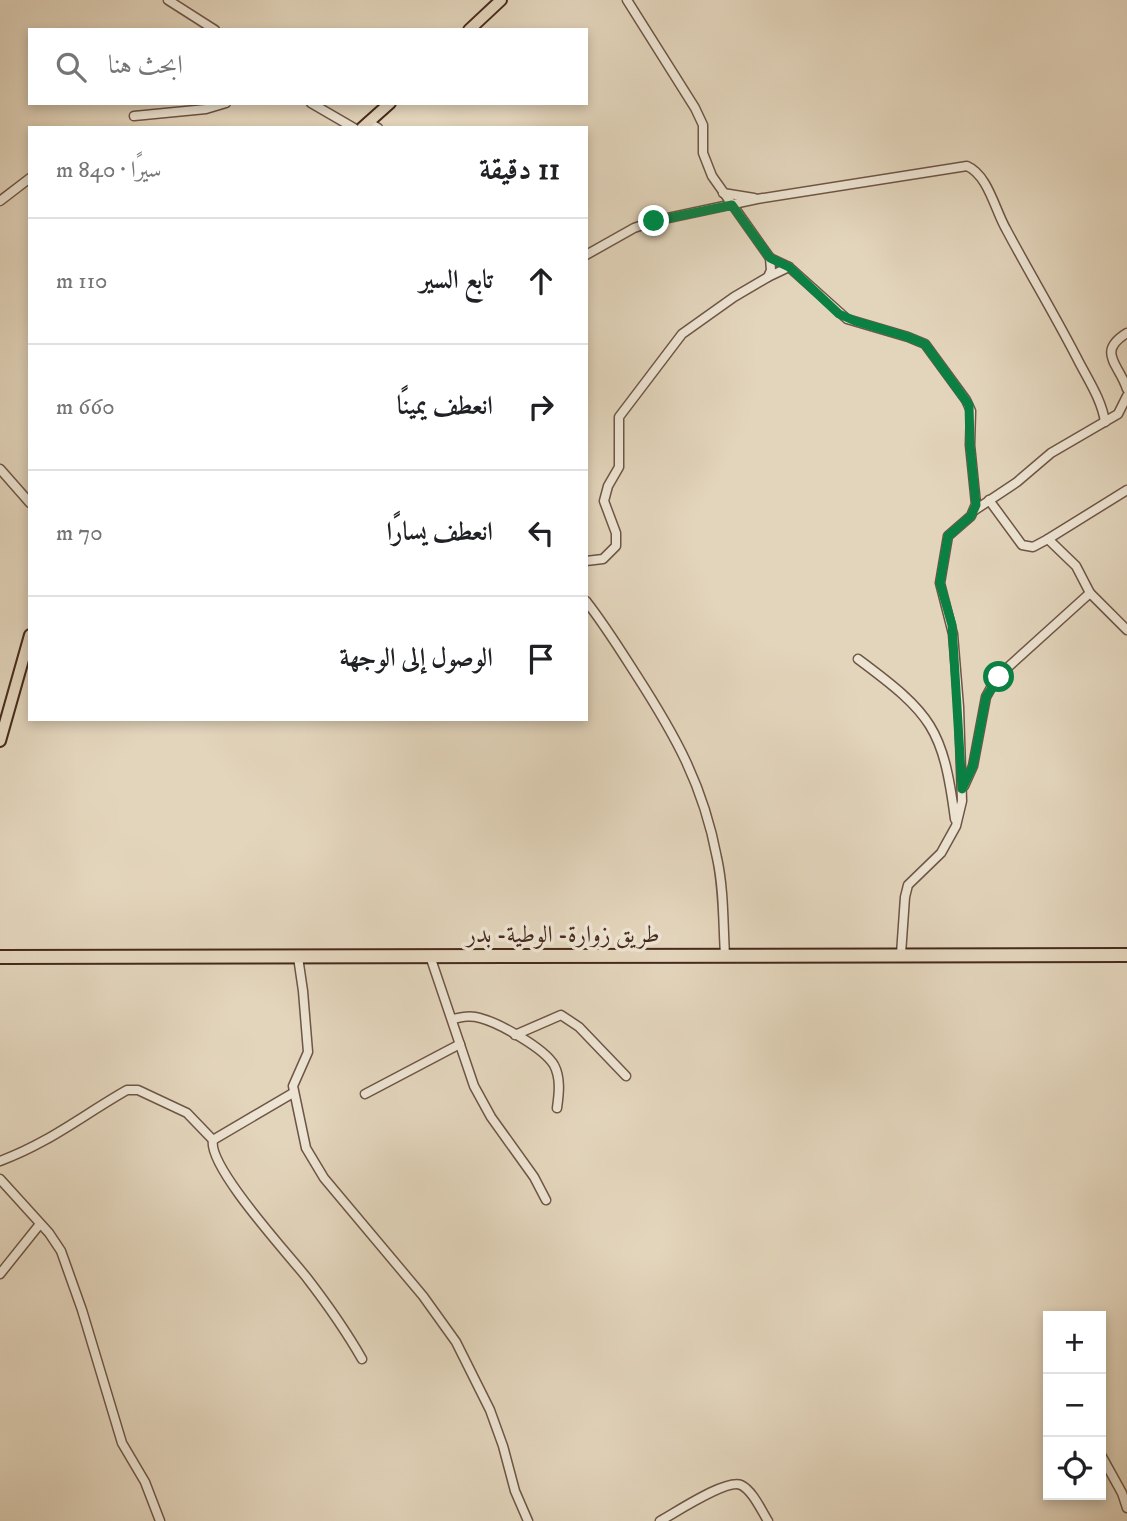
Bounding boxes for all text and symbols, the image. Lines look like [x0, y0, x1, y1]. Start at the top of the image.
search box [28, 28, 588, 105]
icon: search [52, 48, 90, 86]
text: ابحث هنا [108, 49, 183, 82]
text: 11 دقيقة [479, 152, 560, 189]
text: سيرًا · 840 m [56, 156, 161, 185]
route end [638, 205, 669, 236]
icon: ahead [522, 262, 560, 300]
text: تابع السير [420, 264, 493, 297]
text: 110 m [56, 267, 107, 296]
icon: right [522, 388, 560, 426]
text: انعطف يمينًا [397, 390, 493, 423]
text: 660 m [56, 393, 115, 422]
icon: left [522, 514, 560, 552]
text: انعطف يسارًا [386, 516, 493, 549]
text: 70 m [56, 519, 103, 548]
icon: arrive [522, 640, 560, 678]
text: الوصول إلى الوجهة [339, 642, 493, 675]
route start [983, 661, 1014, 692]
street label: طريق زوارة- الوطية- بدر [464, 920, 660, 950]
map controls [1043, 1311, 1106, 1500]
button: + [1043, 1311, 1106, 1374]
button: − [1043, 1374, 1106, 1437]
button: locate [1043, 1437, 1106, 1500]

